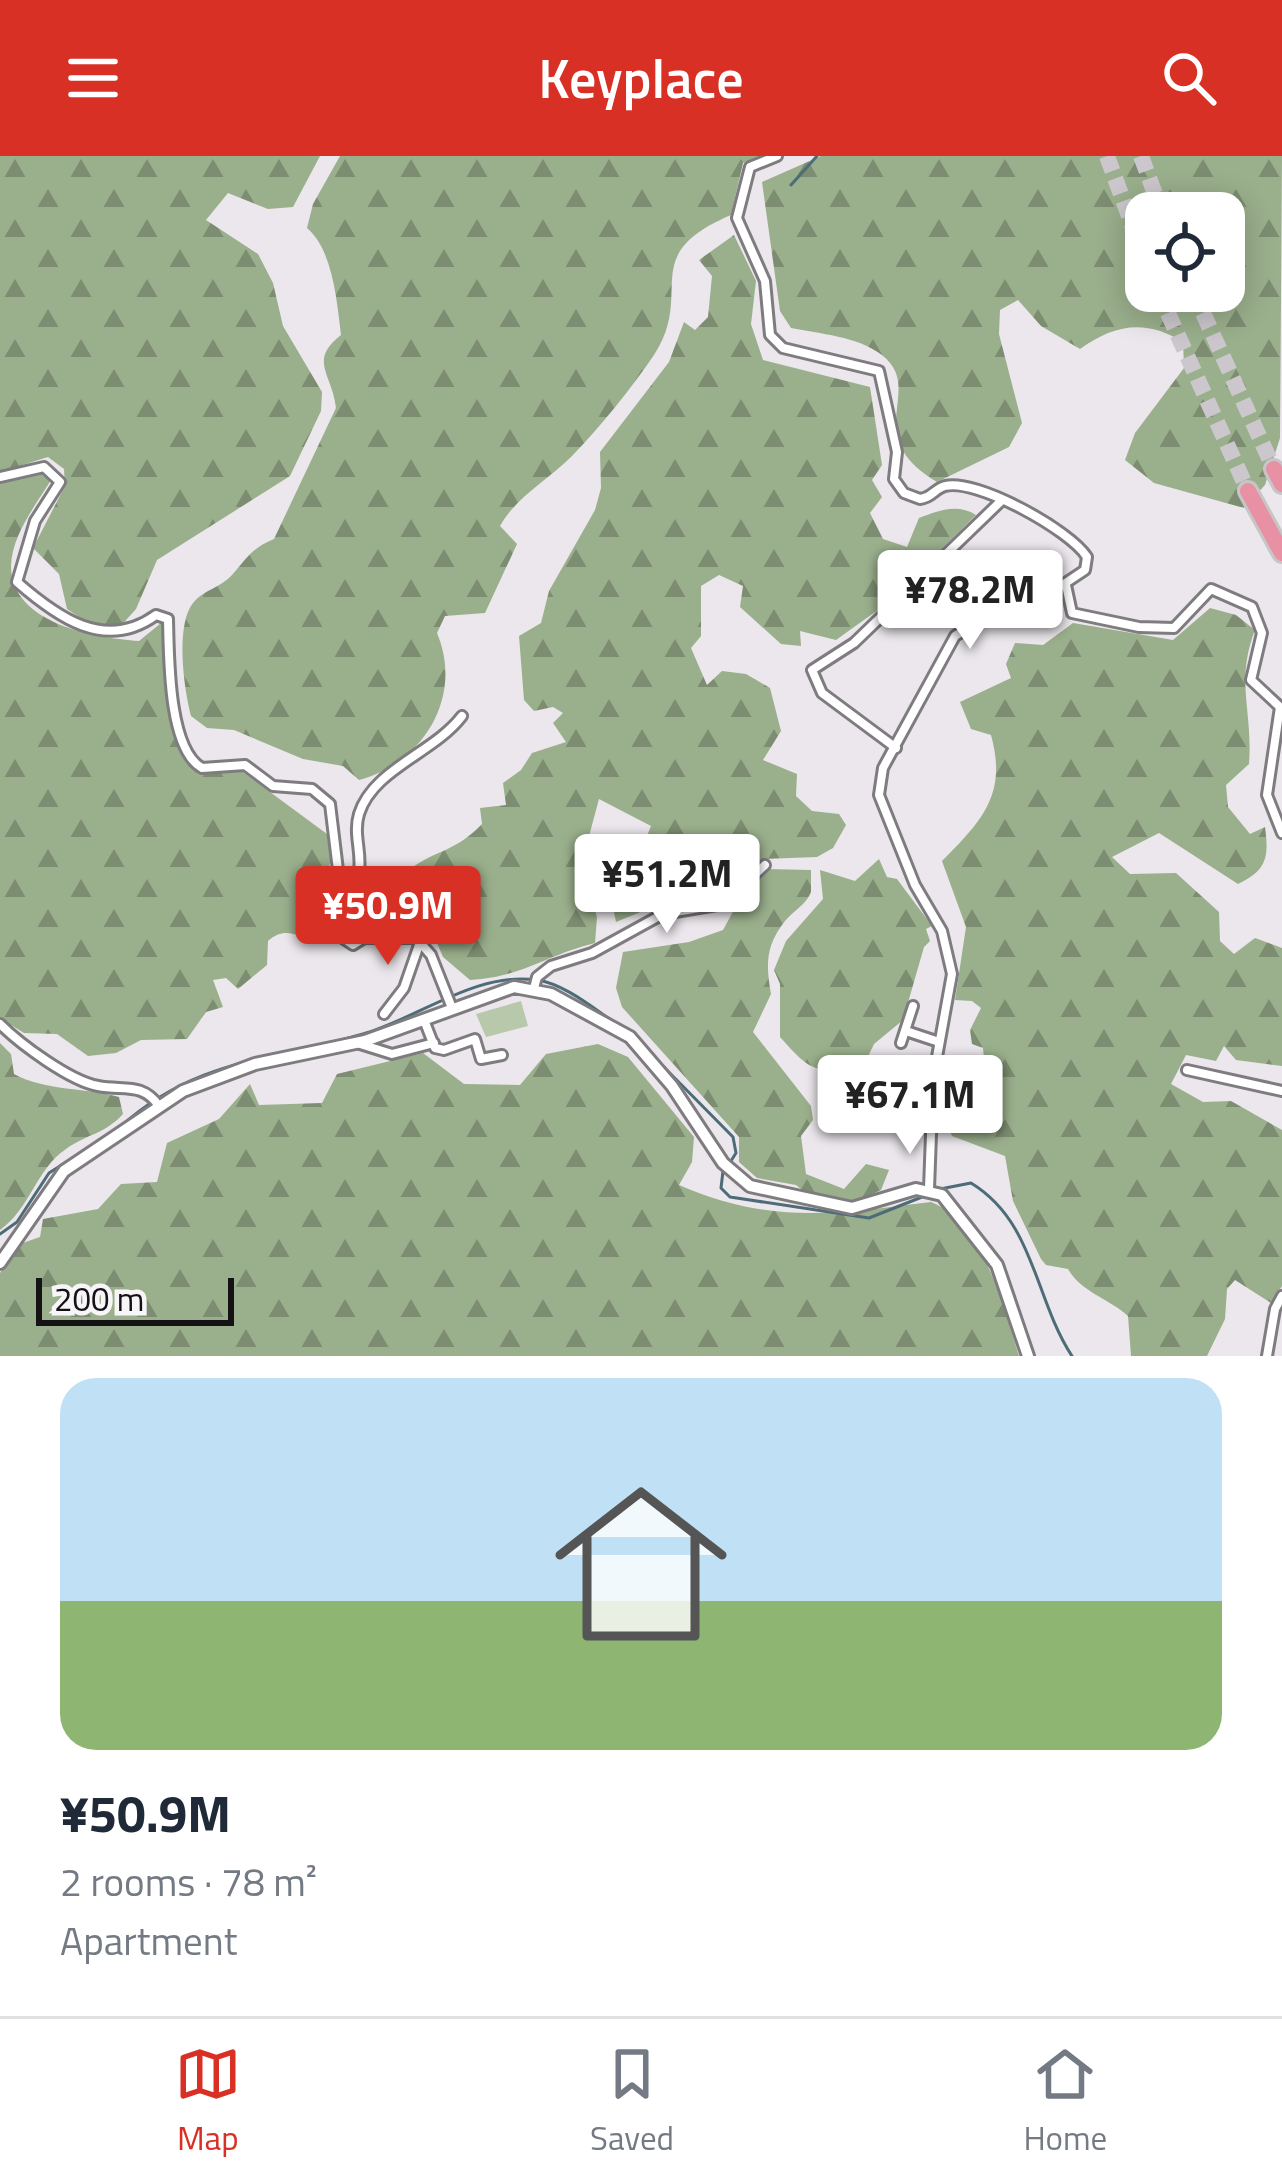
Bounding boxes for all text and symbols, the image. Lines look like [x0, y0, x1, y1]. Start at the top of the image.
text: Keyplace [538, 37, 744, 119]
icon: menu [60, 45, 126, 111]
icon: search [1156, 45, 1222, 111]
map controls [1125, 192, 1245, 312]
button: locate [1125, 192, 1245, 312]
pin: ¥78.2M [872, 550, 1068, 652]
text: ¥78.2M [905, 559, 1035, 618]
pin: ¥51.2M [569, 834, 765, 936]
text: ¥51.2M [602, 843, 732, 902]
pin: ¥50.9M [290, 866, 486, 968]
text: ¥50.9M [323, 875, 453, 934]
pin: ¥67.1M [812, 1055, 1008, 1157]
text: ¥67.1M [845, 1064, 975, 1123]
scale bar [36, 1272, 234, 1325]
text: 200 m [54, 1274, 144, 1324]
icon: home [533, 1456, 749, 1672]
text: ¥50.9M [60, 1774, 231, 1852]
text: 2 rooms · 78 m² [60, 1852, 317, 1911]
text: Apartment [60, 1911, 237, 1970]
tab: Map [175, 2041, 241, 2163]
tab: Saved [590, 2041, 674, 2163]
tab: Home [1023, 2041, 1107, 2163]

